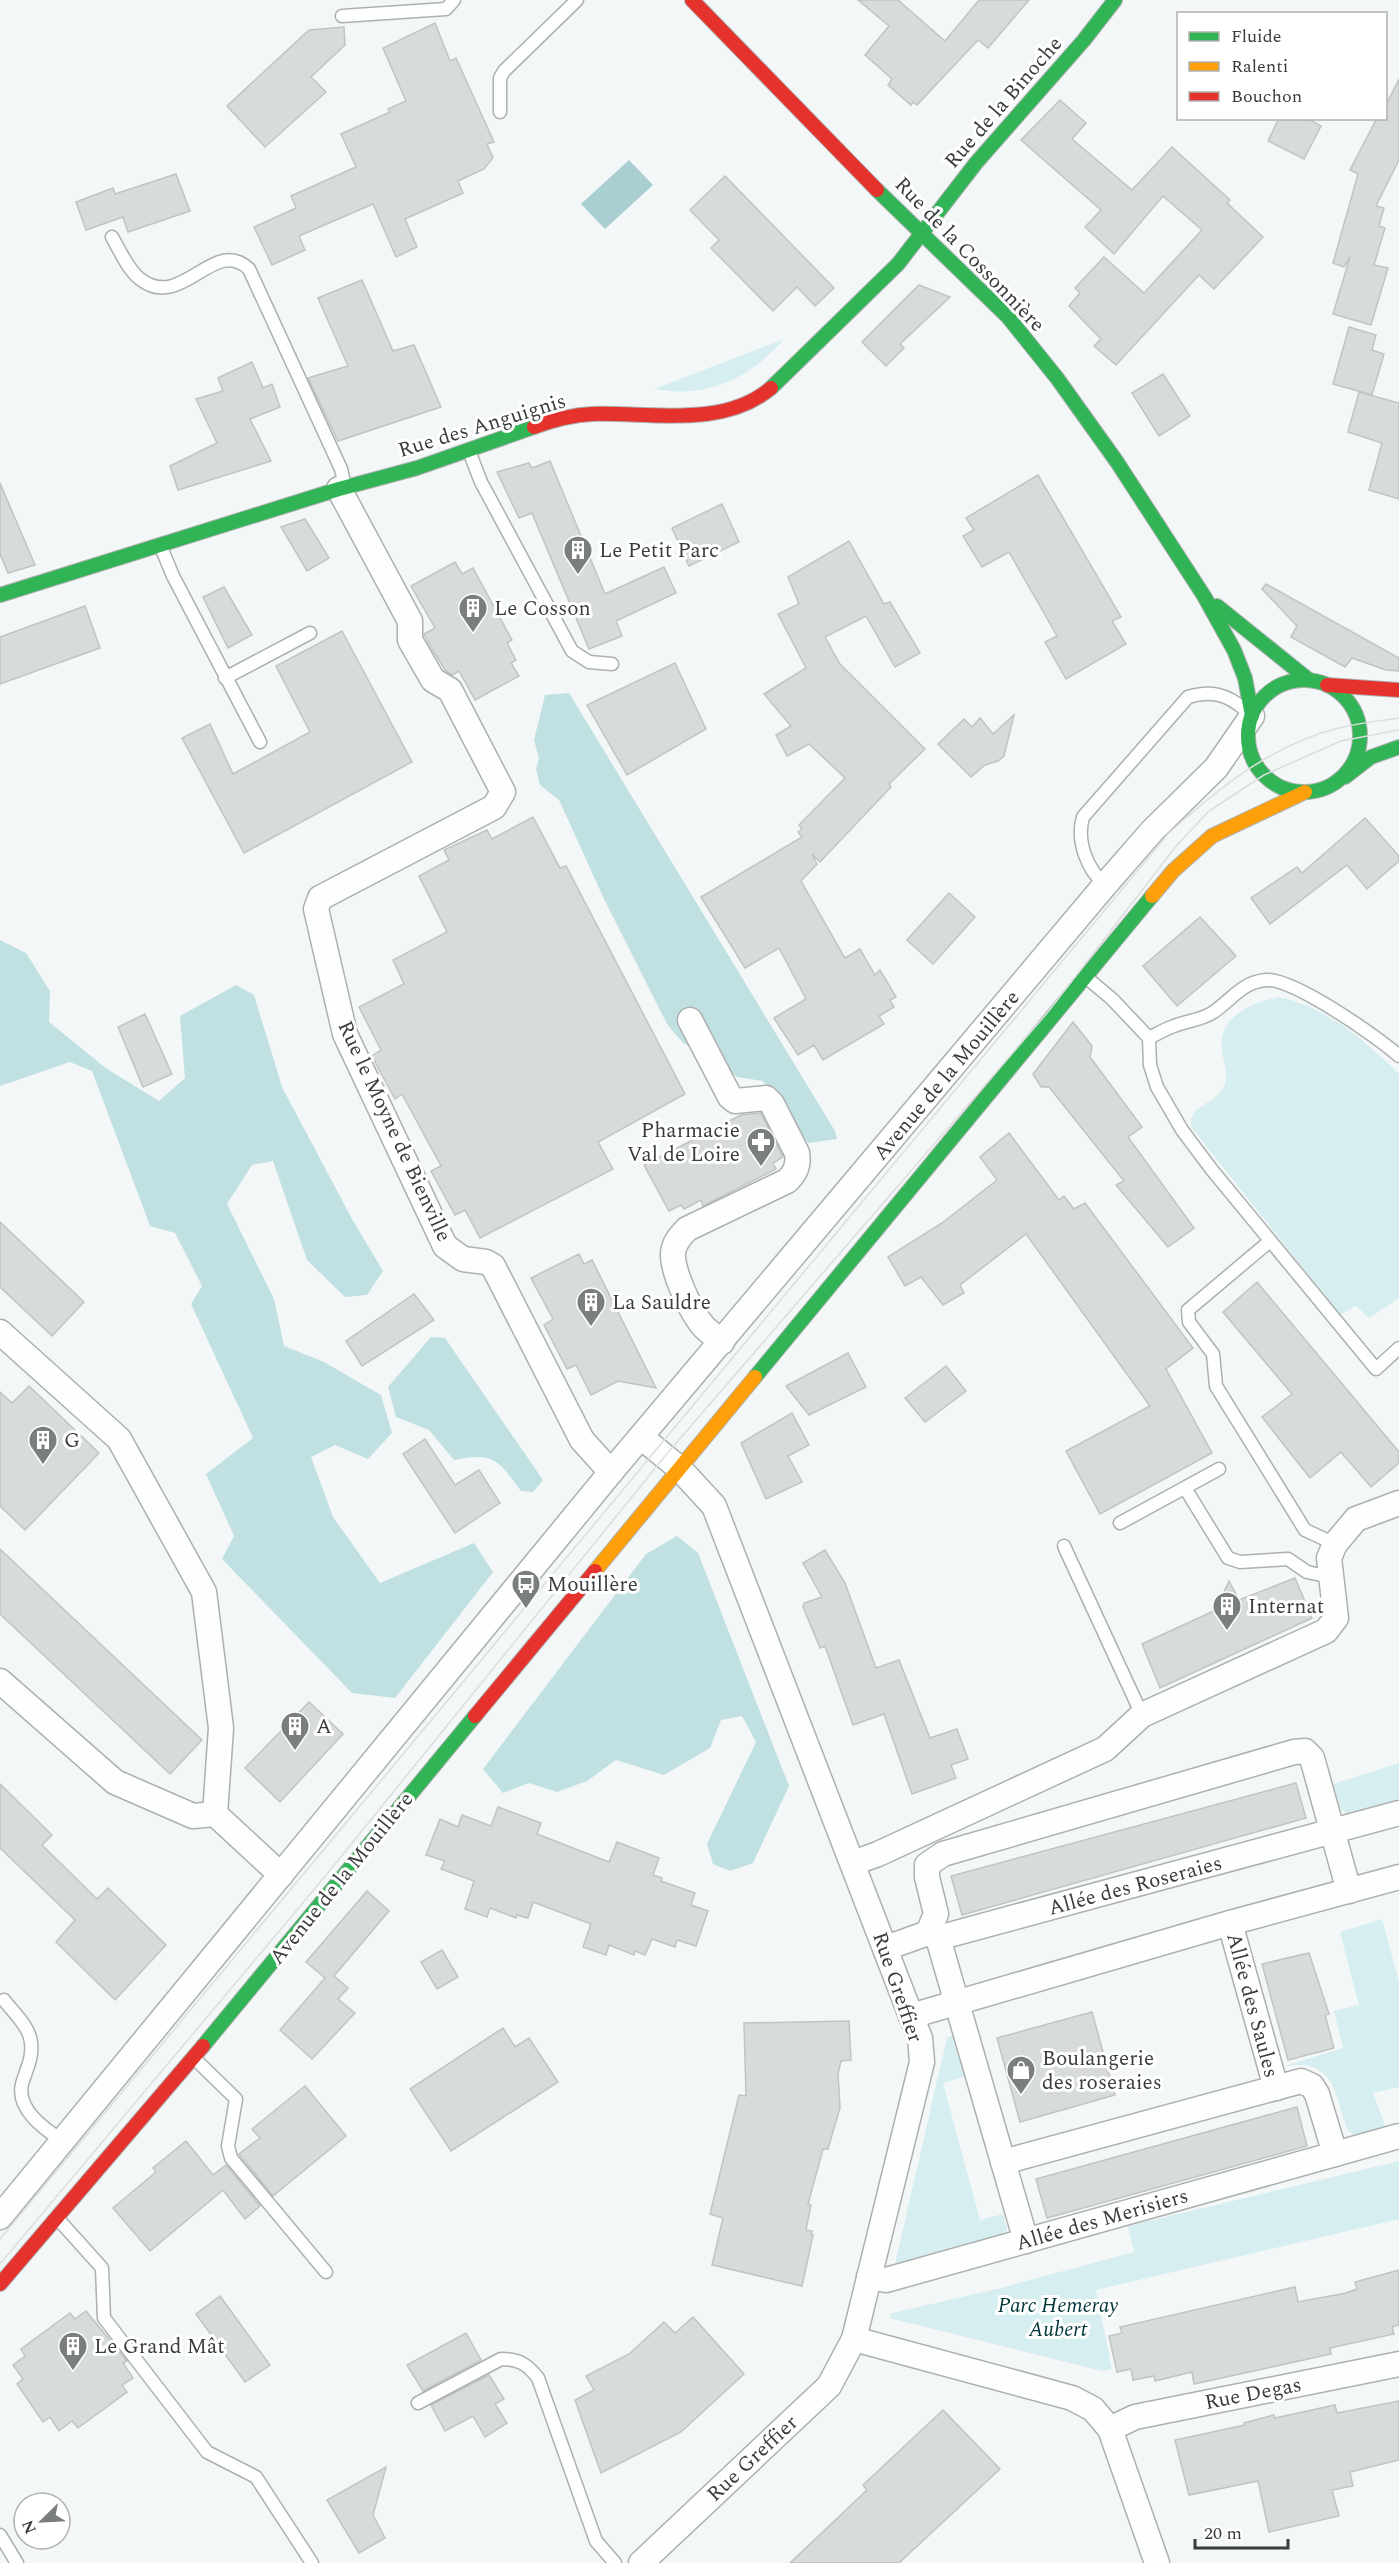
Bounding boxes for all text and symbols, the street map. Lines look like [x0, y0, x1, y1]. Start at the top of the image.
legend [1177, 12, 1387, 120]
text: Fluide [1231, 23, 1282, 50]
street label: Rue de la Binoche [937, 29, 1070, 176]
text: Ralenti [1231, 53, 1288, 80]
text: Bouchon [1231, 83, 1302, 110]
street label: Rue de la Cossonnière [886, 170, 1052, 340]
street label: Rue des Anguignis [394, 385, 570, 467]
building icon: Le Petit Parc [562, 534, 594, 576]
place label: Le Petit Parc [599, 535, 719, 567]
building icon: Le Cosson [457, 592, 489, 634]
place label: Le Cosson [494, 593, 591, 625]
street label: Avenue de la Mouillère [866, 983, 1028, 1168]
street label: Rue le Moyne de Bienville [329, 1016, 459, 1247]
place label: Pharmacie Val de Loire [627, 1115, 740, 1171]
pharmacy icon: Pharmacie Val de Loire [745, 1126, 777, 1168]
building icon: La Sauldre [575, 1286, 607, 1328]
place label: La Sauldre [612, 1287, 711, 1319]
building icon: G [27, 1424, 59, 1466]
place label: G [64, 1425, 80, 1457]
bus stop icon: Mouillère [510, 1568, 542, 1610]
place label: Mouillère [547, 1569, 638, 1601]
building icon: Internat [1211, 1590, 1243, 1632]
place label: Internat [1248, 1591, 1324, 1623]
building icon: A [279, 1710, 311, 1752]
place label: A [316, 1711, 332, 1743]
street label: Avenue de la Mouillère [262, 1785, 422, 1972]
street label: Allée des Roseraies [1045, 1847, 1226, 1925]
street label: Rue Greffier [863, 1928, 931, 2047]
street label: Allée des Saules [1217, 1929, 1287, 2081]
place label: Boulangerie des roseraies [1042, 2043, 1162, 2099]
shop icon: Boulangerie des roseraies [1005, 2054, 1037, 2096]
street label: Allée des Merisiers [1012, 2180, 1192, 2260]
park label: Parc Hemeray Aubert [998, 2290, 1119, 2346]
building icon: Le Grand Mât [57, 2330, 89, 2372]
place label: Le Grand Mât [94, 2331, 225, 2363]
street label: Rue Degas [1202, 2369, 1304, 2419]
street label: Rue Greffier [700, 2408, 806, 2510]
north arrow [12, 2491, 72, 2551]
scale bar [1195, 2512, 1288, 2550]
text: N [16, 2516, 43, 2538]
text: 20 m [1204, 2520, 1242, 2547]

